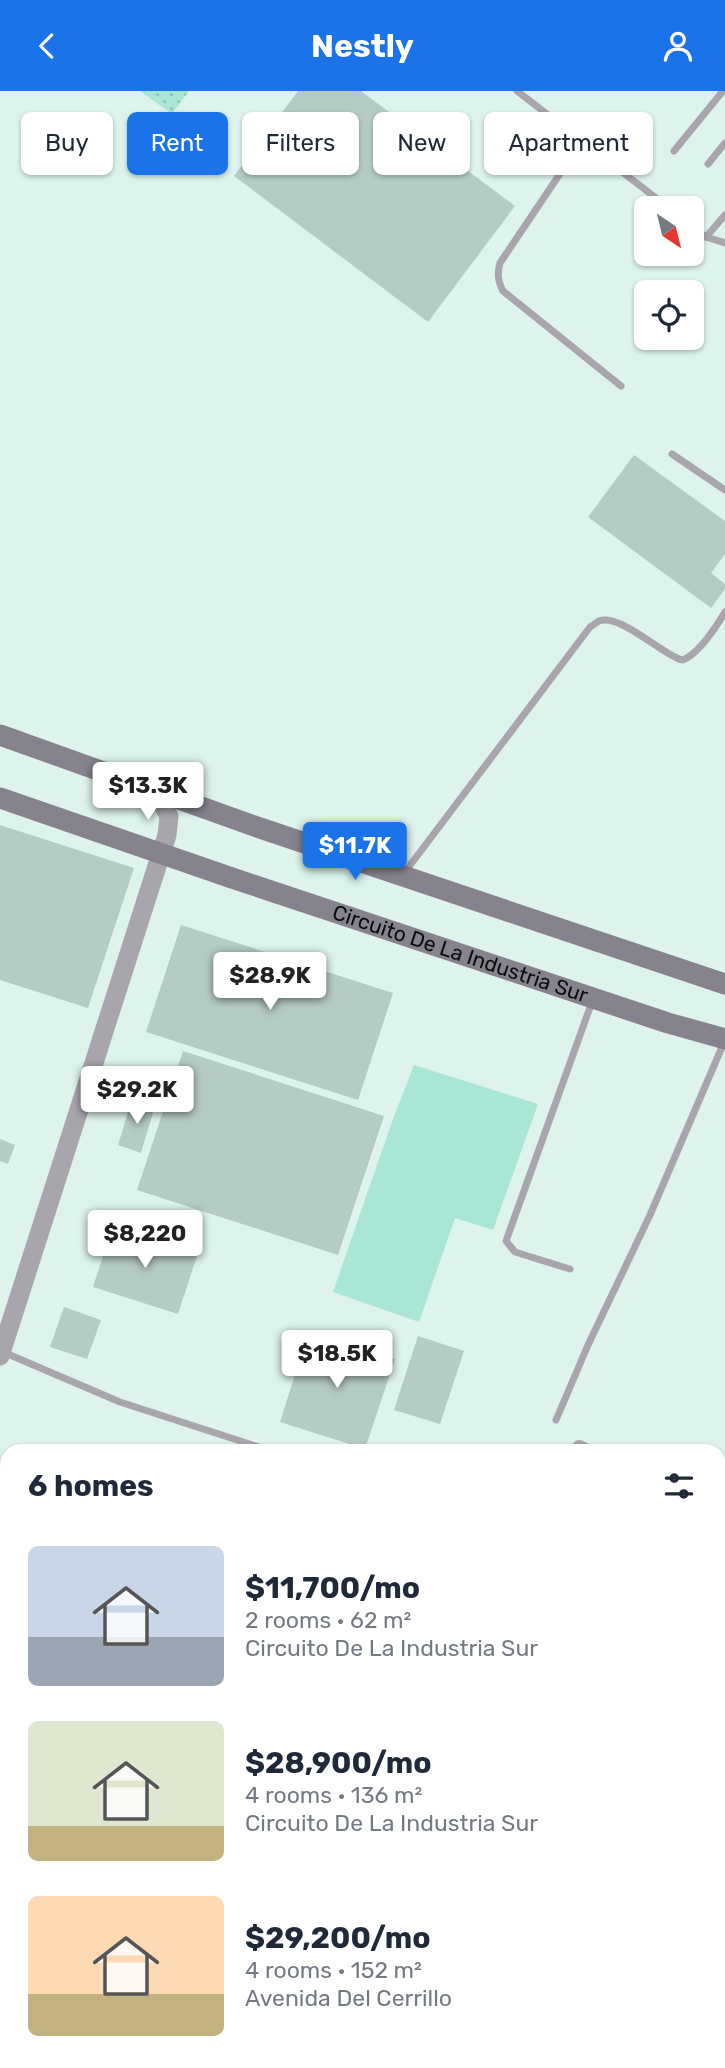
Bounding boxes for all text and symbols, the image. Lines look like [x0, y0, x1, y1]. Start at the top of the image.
icon: back [28, 27, 66, 65]
text: Nestly [311, 27, 414, 65]
icon: person [659, 27, 697, 65]
chip: Buy [21, 112, 113, 175]
chip: Rent [127, 112, 228, 175]
chip: Filters [242, 112, 359, 175]
chip: New [373, 112, 470, 175]
chip: Apartment [484, 112, 653, 175]
north arrow [634, 196, 704, 266]
map controls [634, 196, 704, 350]
button: locate [634, 280, 704, 350]
pin: $13.3K [91, 763, 205, 822]
text: $13.3K [109, 771, 187, 799]
pin: $11.7K [298, 823, 412, 882]
text: $11.7K [319, 831, 391, 859]
street label: Circuito De La Industria Sur [329, 899, 591, 1008]
pin: $28.9K [213, 953, 327, 1012]
text: $28.9K [229, 961, 311, 989]
pin: $29.2K [80, 1067, 194, 1126]
text: $29.2K [97, 1075, 177, 1103]
pin: $8,220 [88, 1211, 202, 1270]
text: $8,220 [104, 1219, 186, 1247]
pin: $18.5K [280, 1331, 394, 1390]
text: $18.5K [298, 1339, 376, 1367]
icon: filters [660, 1467, 698, 1505]
text: 6 homes [28, 1468, 154, 1504]
text: $11,700/mo [245, 1570, 420, 1606]
icon: home [84, 1574, 168, 1658]
text: 2 rooms · 62 m² [245, 1606, 411, 1634]
text: Circuito De La Industria Sur [245, 1634, 538, 1662]
text: $28,900/mo [245, 1745, 432, 1781]
icon: home [84, 1749, 168, 1833]
text: 4 rooms · 136 m² [245, 1781, 422, 1809]
text: Circuito De La Industria Sur [245, 1809, 538, 1837]
text: $29,200/mo [245, 1920, 431, 1956]
icon: home [84, 1924, 168, 2008]
text: 4 rooms · 152 m² [245, 1956, 422, 1984]
text: Avenida Del Cerrillo [245, 1984, 452, 2012]

